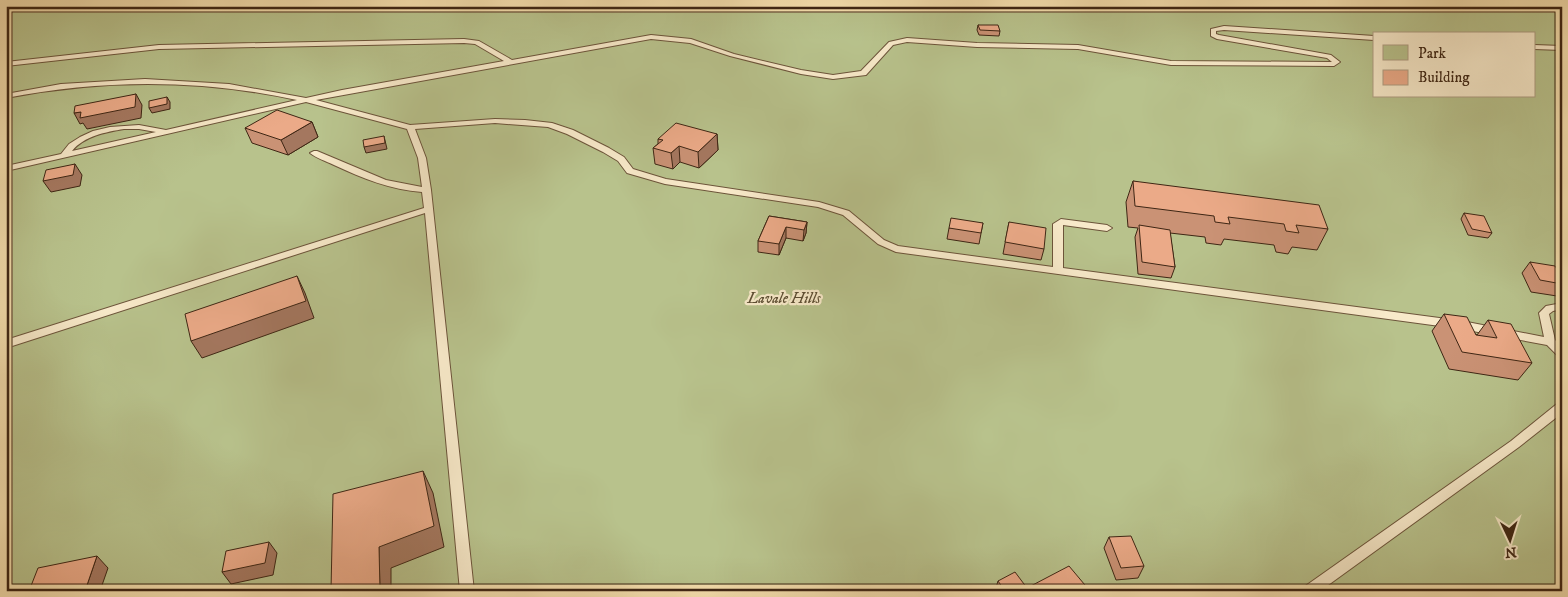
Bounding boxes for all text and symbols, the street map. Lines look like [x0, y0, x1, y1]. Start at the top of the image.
legend [1373, 32, 1536, 98]
text: Park [1418, 44, 1447, 63]
text: Building [1418, 68, 1470, 87]
park label: Lavale Hills [746, 289, 821, 308]
north arrow [1486, 514, 1536, 564]
text: N [1504, 543, 1517, 561]

